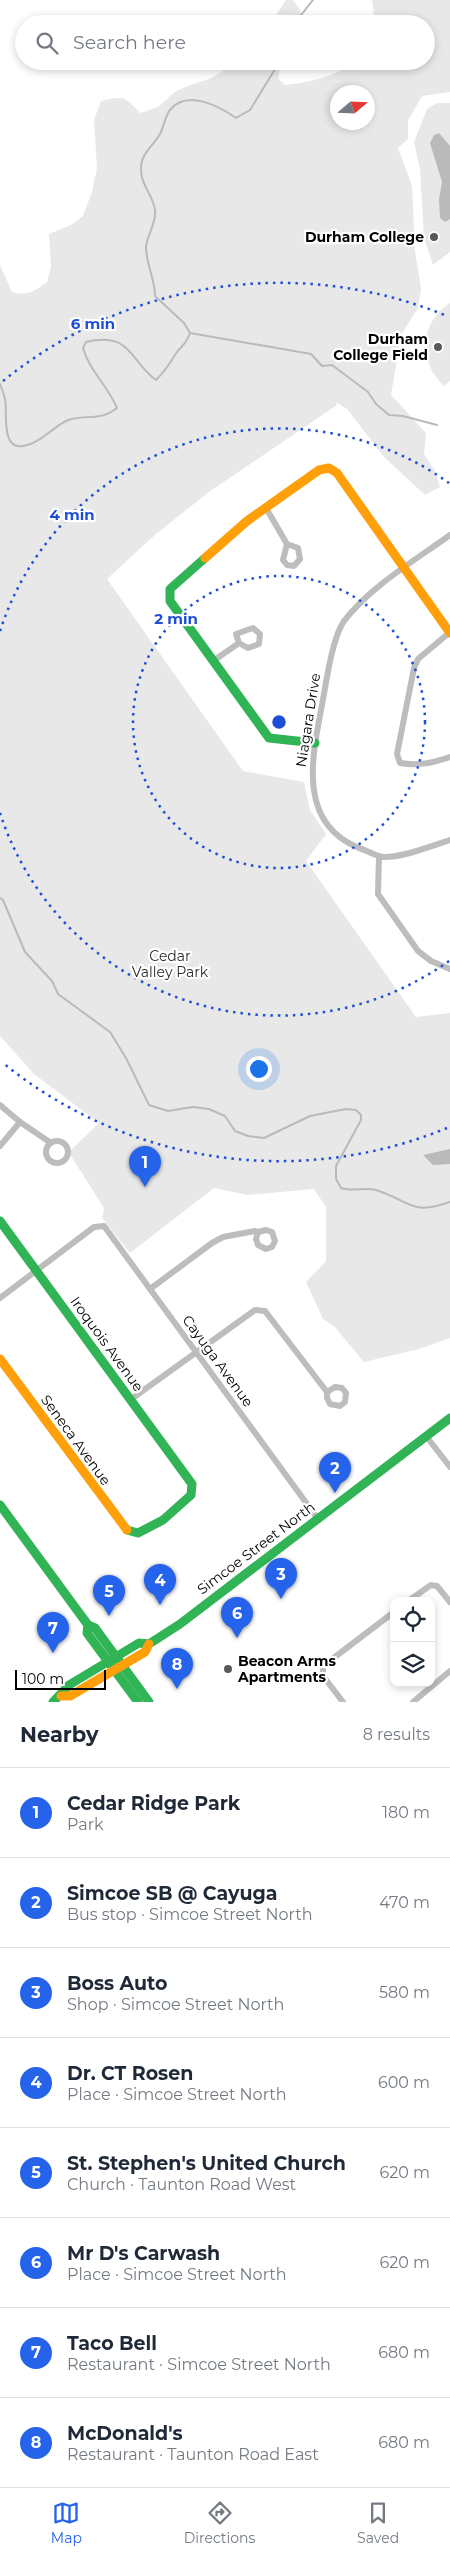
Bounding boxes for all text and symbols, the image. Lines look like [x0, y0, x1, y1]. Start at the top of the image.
search box [15, 15, 435, 70]
icon: search [33, 29, 61, 57]
text: Search here [73, 31, 186, 54]
north arrow [330, 85, 375, 130]
place label: Durham College [305, 228, 424, 246]
marker: Durham College [428, 231, 440, 243]
text: 6 min [71, 314, 115, 333]
place label: Durham College Field [333, 330, 428, 364]
marker: Durham College Field [432, 341, 444, 353]
text: 4 min [49, 505, 95, 524]
text: 2 min [154, 609, 198, 628]
street label: Niagara Drive [292, 672, 324, 768]
centre of rings [270, 713, 288, 731]
park label: Cedar Valley Park [132, 947, 209, 981]
your location [246, 1056, 272, 1082]
pin: 1 [129, 1146, 161, 1187]
street label: Iroquois Avenue [66, 1293, 148, 1395]
street label: Cayuga Avenue [179, 1312, 257, 1410]
street label: Seneca Avenue [37, 1391, 115, 1489]
pin: 2 [319, 1452, 351, 1493]
street label: Simcoe Street North [193, 1498, 319, 1598]
pin: 3 [265, 1558, 297, 1599]
pin: 4 [144, 1564, 176, 1605]
pin: 5 [93, 1575, 125, 1616]
pin: 6 [221, 1597, 253, 1638]
map controls [390, 1597, 435, 1687]
button: locate [390, 1597, 435, 1642]
pin: 7 [37, 1612, 69, 1653]
button: layers [390, 1642, 435, 1687]
pin: 8 [161, 1648, 193, 1689]
place label: Beacon Arms Apartments [237, 1652, 336, 1686]
marker: Beacon Arms Apartments [222, 1663, 234, 1675]
scale bar [15, 1667, 106, 1690]
text: 100 m [22, 1670, 64, 1688]
text: Nearby [20, 1722, 99, 1747]
text: 8 results [363, 1725, 430, 1744]
text: Cedar Ridge Park [67, 1792, 240, 1815]
text: 1 [33, 1803, 39, 1822]
text: 180 m [382, 1803, 430, 1822]
text: Park [67, 1815, 104, 1834]
text: Simcoe SB @ Cayuga [67, 1882, 278, 1905]
text: 2 [31, 1893, 41, 1912]
text: 470 m [379, 1893, 430, 1912]
text: Bus stop · Simcoe Street North [67, 1905, 313, 1924]
text: Boss Auto [67, 1972, 167, 1995]
text: 3 [31, 1983, 41, 2002]
text: 580 m [379, 1983, 430, 2002]
text: Shop · Simcoe Street North [67, 1995, 284, 2014]
text: Dr. CT Rosen [67, 2062, 193, 2085]
text: 4 [30, 2073, 42, 2092]
text: 600 m [378, 2073, 430, 2092]
text: Place · Simcoe Street North [67, 2085, 287, 2104]
text: St. Stephen's United Church [67, 2152, 346, 2175]
text: 5 [31, 2163, 41, 2182]
text: 620 m [379, 2163, 430, 2182]
text: Church · Taunton Road West [67, 2175, 296, 2194]
text: Mr D's Carwash [67, 2242, 220, 2265]
text: 6 [31, 2253, 41, 2272]
text: 620 m [379, 2253, 430, 2272]
text: Place · Simcoe Street North [67, 2265, 287, 2284]
text: Taco Bell [67, 2332, 157, 2355]
text: 7 [31, 2343, 41, 2362]
text: 680 m [378, 2343, 430, 2362]
text: Restaurant · Simcoe Street North [67, 2355, 331, 2374]
text: McDonald's [67, 2422, 183, 2445]
text: 8 [31, 2433, 41, 2452]
text: 680 m [378, 2433, 430, 2452]
text: Restaurant · Taunton Road East [67, 2445, 319, 2464]
tab: Map [51, 2499, 82, 2547]
tab: Directions [184, 2499, 255, 2547]
tab: Saved [357, 2499, 399, 2547]

